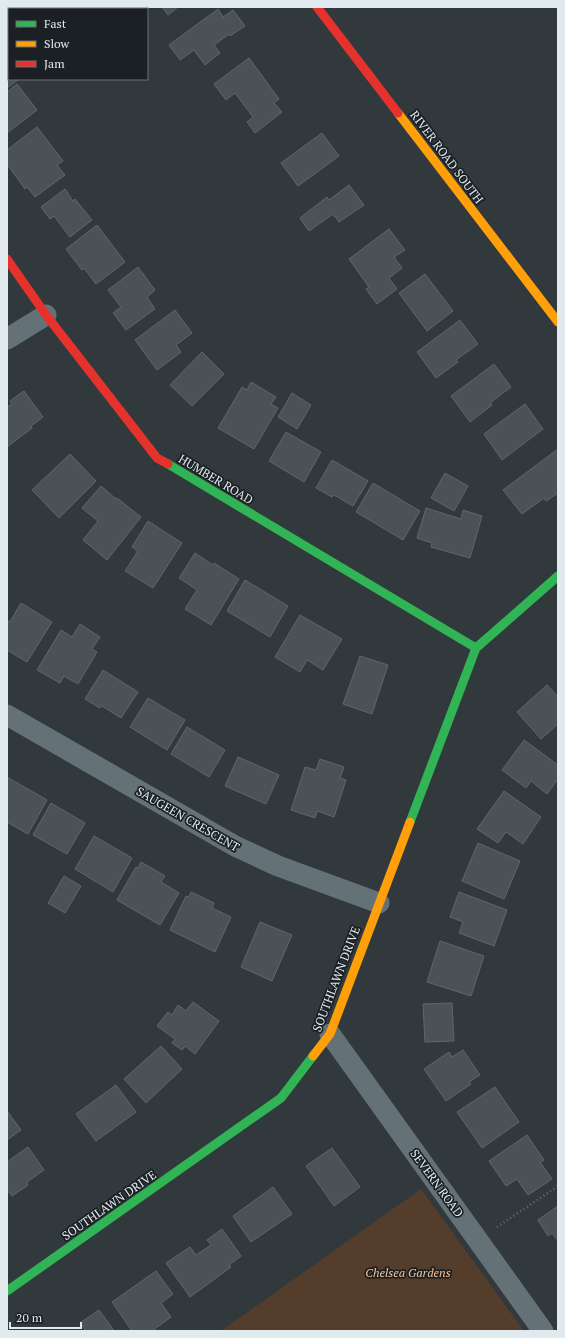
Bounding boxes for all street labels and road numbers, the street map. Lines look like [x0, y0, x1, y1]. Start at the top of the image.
street label: RIVER ROAD SOUTH [407, 108, 487, 207]
street label: HUMBER ROAD [176, 451, 256, 507]
street label: SAUGEEN CRESCENT [134, 783, 243, 855]
street label: SOUTHLAWN DRIVE [309, 924, 363, 1034]
street label: SEVERN ROAD [407, 1146, 467, 1220]
street label: SOUTHLAWN DRIVE [59, 1167, 159, 1243]

